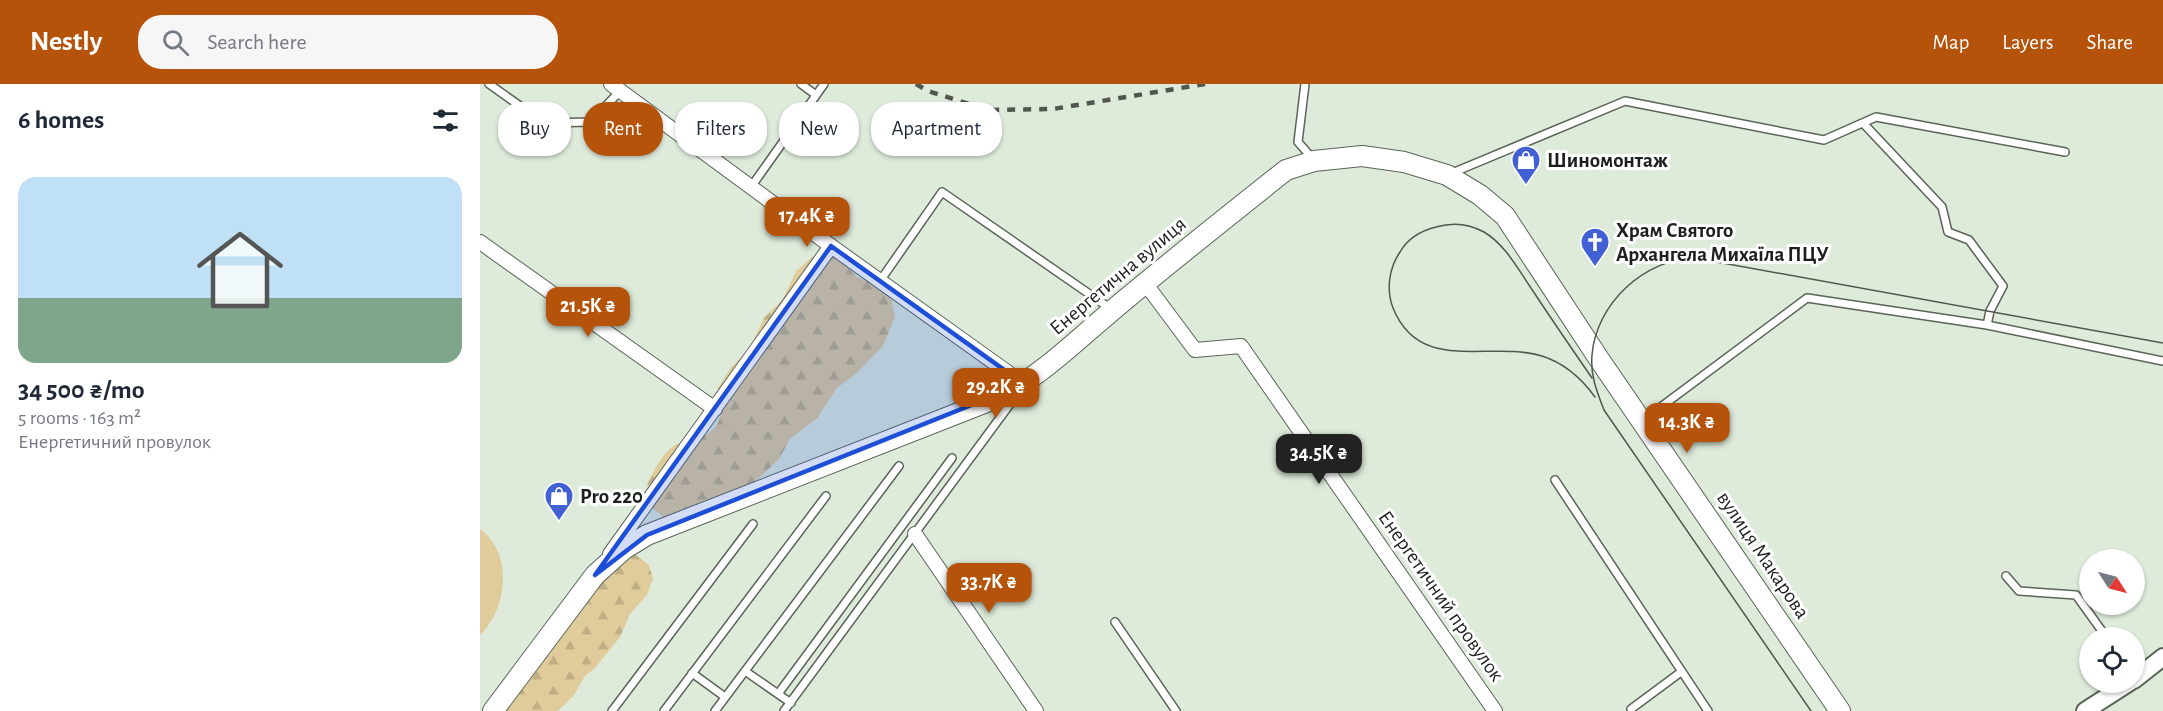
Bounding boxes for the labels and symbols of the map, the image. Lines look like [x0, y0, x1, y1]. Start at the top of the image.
shop icon: Шиномонтаж [1510, 144, 1542, 186]
place label: Шиномонтаж [1547, 150, 1668, 171]
pin: 17.4K ₴ [752, 197, 862, 248]
street label: Енергетична вулиця [1046, 213, 1190, 339]
place label: Храм Святого Архангела Михаїла ПЦУ [1616, 220, 1829, 265]
church icon: Храм Святого Архангела Михаїла ПЦУ [1579, 226, 1611, 268]
pin: 21.5K ₴ [533, 287, 643, 338]
pin: 29.2K ₴ [941, 368, 1051, 419]
pin: 14.3K ₴ [1632, 403, 1742, 454]
pin: 34.5K ₴ [1264, 434, 1374, 485]
shop icon: Pro 220 [543, 480, 575, 522]
place label: Pro 220 [580, 486, 643, 507]
street label: вулиця Макарова [1713, 488, 1813, 623]
street label: Енергетичний провулок [1374, 507, 1508, 685]
north arrow [2079, 549, 2145, 615]
pin: 33.7K ₴ [934, 563, 1044, 614]

